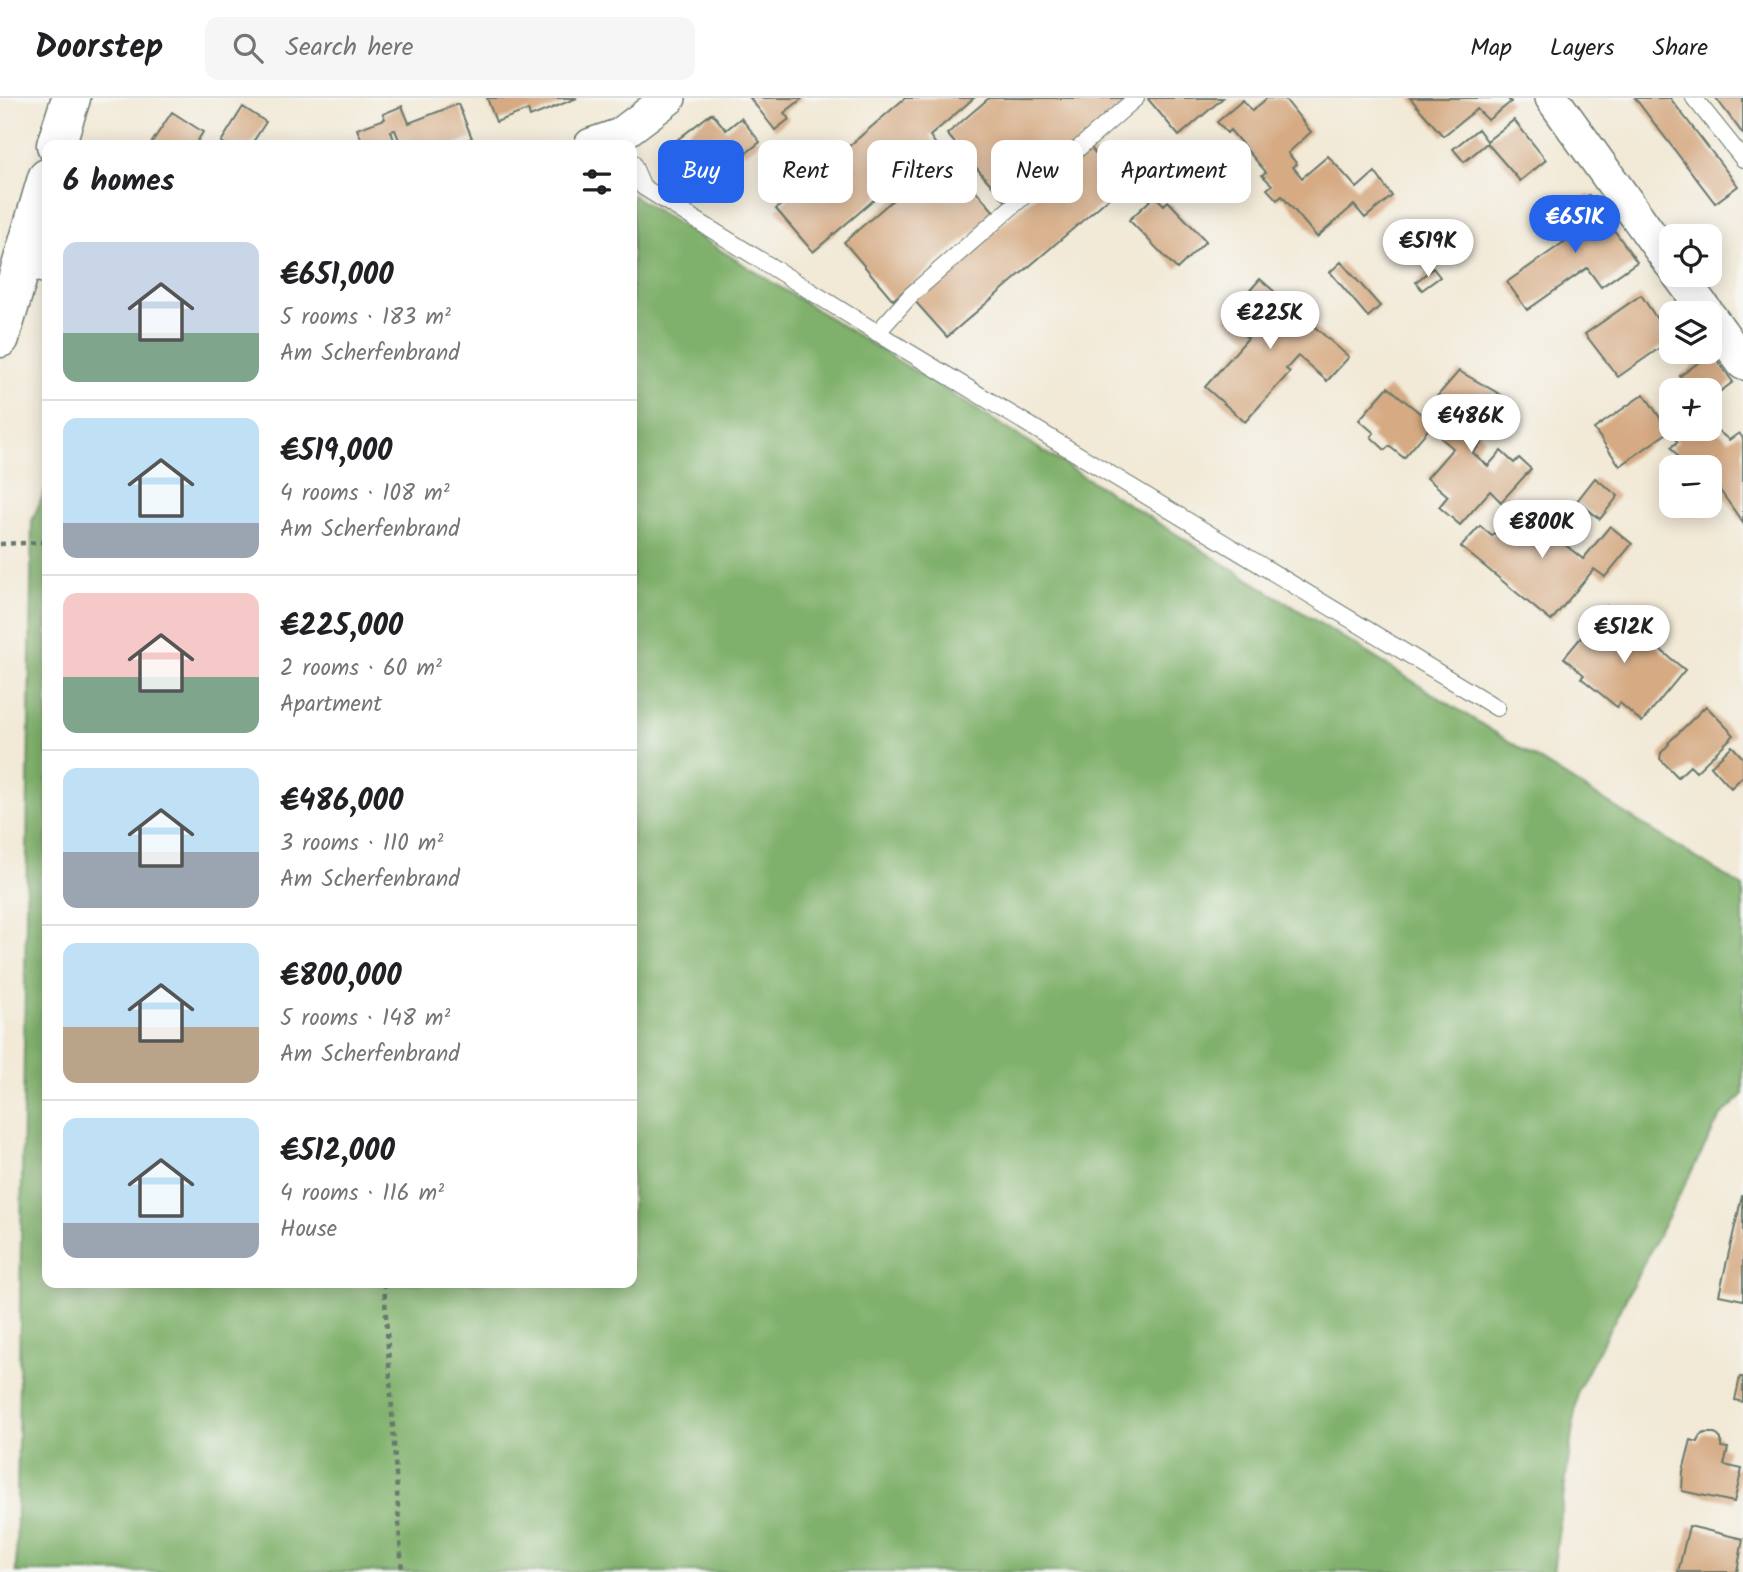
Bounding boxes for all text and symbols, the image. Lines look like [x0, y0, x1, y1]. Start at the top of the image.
search box [205, 17, 695, 80]
text: Doorstep [35, 22, 163, 75]
text: Search here [285, 27, 413, 69]
icon: search [229, 29, 267, 67]
text: Map [1470, 29, 1512, 68]
text: Layers [1550, 29, 1614, 68]
text: Share [1652, 29, 1708, 68]
chip: Buy [658, 140, 744, 203]
chip: Rent [758, 140, 853, 203]
chip: Filters [867, 140, 977, 203]
chip: New [991, 140, 1083, 203]
chip: Apartment [1097, 140, 1251, 203]
text: 6 homes [63, 158, 175, 206]
icon: filters [578, 163, 616, 201]
pin: €651K [1526, 195, 1624, 255]
text: €651K [1545, 200, 1605, 236]
pin: €519K [1379, 220, 1477, 279]
text: €519K [1399, 224, 1457, 260]
map controls [1659, 224, 1722, 518]
button: locate [1659, 224, 1722, 287]
text: €651,000 [280, 252, 394, 300]
icon: home [119, 270, 203, 354]
pin: €225K [1221, 292, 1319, 351]
text: €225K [1237, 296, 1303, 332]
text: 5 rooms · 183 m² [280, 300, 451, 336]
button: layers [1659, 301, 1722, 364]
text: Am Scherfenbrand [280, 336, 460, 372]
button: + [1659, 378, 1722, 441]
pin: €486K [1422, 394, 1520, 454]
text: €486K [1438, 399, 1505, 435]
text: €519,000 [280, 428, 392, 476]
icon: home [119, 446, 203, 530]
button: − [1659, 455, 1722, 518]
text: 4 rooms · 108 m² [280, 476, 450, 512]
pin: €800K [1493, 500, 1591, 560]
text: €800K [1509, 505, 1575, 541]
text: Am Scherfenbrand [280, 512, 460, 548]
text: €225,000 [280, 603, 403, 651]
pin: €512K [1575, 606, 1673, 665]
text: €512K [1594, 610, 1654, 646]
icon: home [119, 621, 203, 705]
text: 2 rooms · 60 m² [280, 651, 442, 687]
text: Apartment [280, 687, 382, 723]
text: €486,000 [280, 778, 403, 826]
icon: home [119, 796, 203, 880]
text: 3 rooms · 110 m² [280, 826, 443, 862]
text: Am Scherfenbrand [280, 862, 460, 898]
text: €800,000 [280, 953, 402, 1001]
icon: home [119, 971, 203, 1055]
text: 5 rooms · 148 m² [280, 1001, 450, 1037]
text: Am Scherfenbrand [280, 1037, 460, 1073]
text: €512,000 [280, 1128, 395, 1176]
icon: home [119, 1146, 203, 1230]
text: 4 rooms · 116 m² [280, 1176, 444, 1212]
text: House [280, 1212, 337, 1248]

